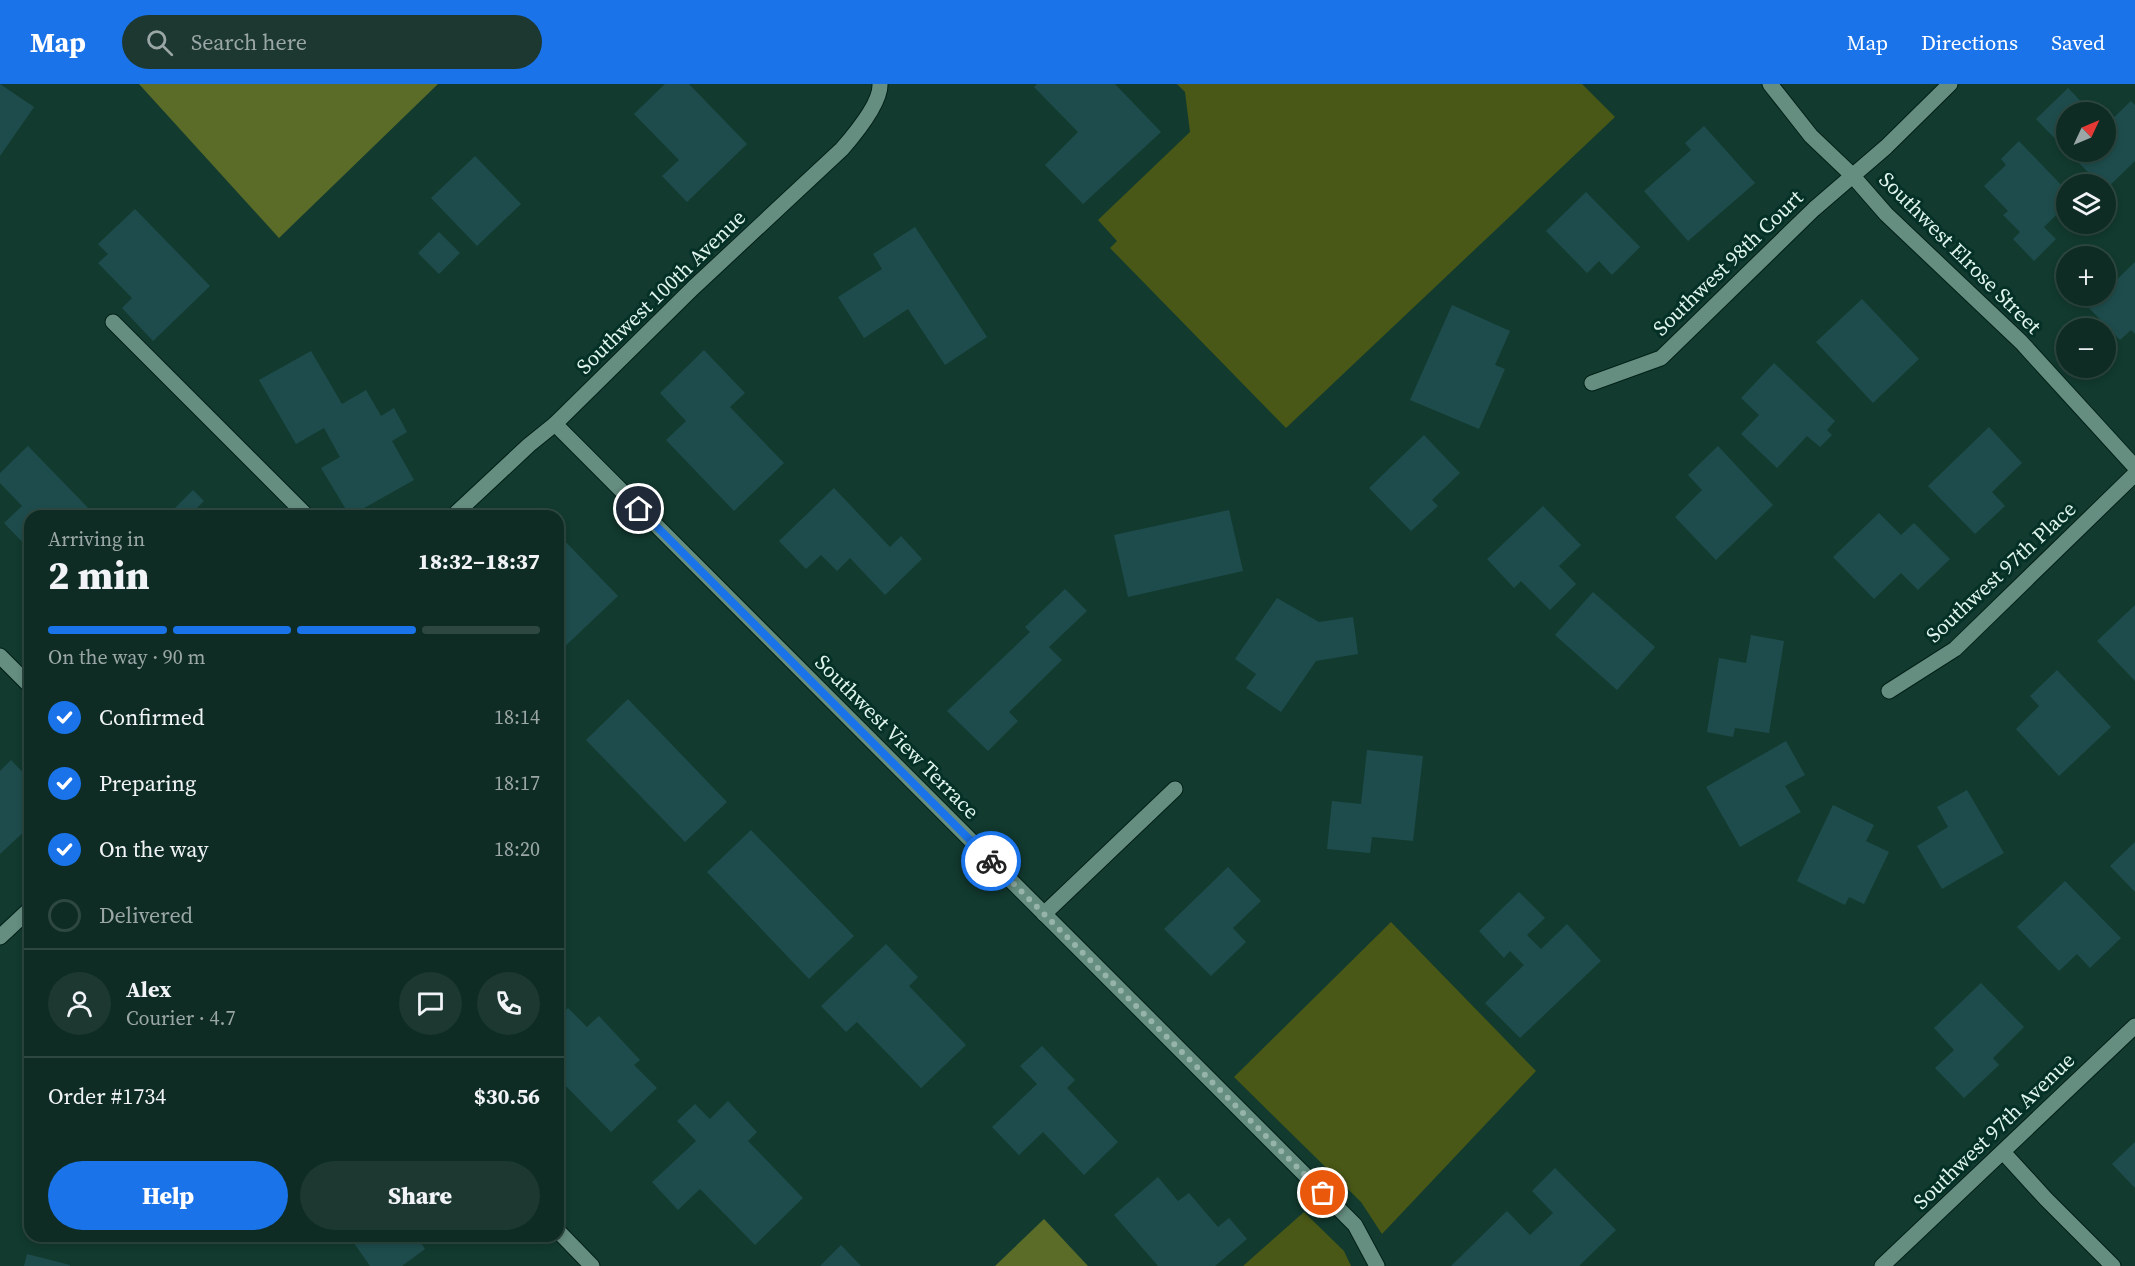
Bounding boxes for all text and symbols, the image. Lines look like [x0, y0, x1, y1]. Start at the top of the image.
search box [122, 15, 542, 69]
text: Map [30, 23, 86, 61]
icon: search [143, 26, 176, 59]
text: Search here [191, 27, 307, 57]
text: Map [1847, 28, 1888, 57]
text: Directions [1921, 28, 2018, 57]
text: Saved [2051, 28, 2105, 57]
north arrow [2056, 102, 2116, 162]
map controls [2056, 102, 2116, 378]
street label: Southwest Elrose Street [1873, 165, 2048, 340]
button: layers [2056, 174, 2116, 234]
street label: Southwest 98th Court [1646, 183, 1809, 342]
street label: Southwest 100th Avenue [570, 203, 752, 380]
button: + [2056, 246, 2116, 306]
button: − [2056, 318, 2116, 378]
pin [613, 483, 664, 534]
icon: home [622, 492, 655, 525]
street label: Southwest 97th Place [1919, 494, 2082, 649]
text: Arriving in [48, 525, 145, 553]
text: 18:32–18:37 [418, 546, 540, 576]
text: 2 min [48, 549, 150, 602]
text: On the way · 90 m [48, 643, 205, 671]
street label: Southwest View Terrace [809, 648, 986, 825]
icon: check [48, 701, 81, 734]
text: Confirmed [99, 702, 204, 732]
text: 18:14 [494, 703, 540, 731]
icon: check [48, 767, 81, 800]
text: Preparing [99, 768, 196, 798]
text: 18:17 [494, 769, 540, 797]
courier [961, 831, 1021, 891]
icon: check [48, 833, 81, 866]
text: On the way [99, 834, 208, 864]
text: 18:20 [494, 835, 540, 863]
icon: bike [975, 845, 1008, 878]
text: Delivered [99, 900, 193, 930]
button: person [48, 972, 111, 1035]
button: chat [399, 972, 462, 1035]
button: phone [477, 972, 540, 1035]
text: Alex [126, 974, 171, 1004]
text: Courier · 4.7 [126, 1004, 235, 1032]
street label: Southwest 97th Avenue [1906, 1046, 2081, 1216]
text: Order #1734 [48, 1081, 166, 1111]
text: $30.56 [474, 1081, 540, 1111]
button: Help [48, 1161, 288, 1230]
button: Share [300, 1161, 540, 1230]
pin [1297, 1167, 1348, 1218]
icon: bag [1306, 1176, 1339, 1209]

